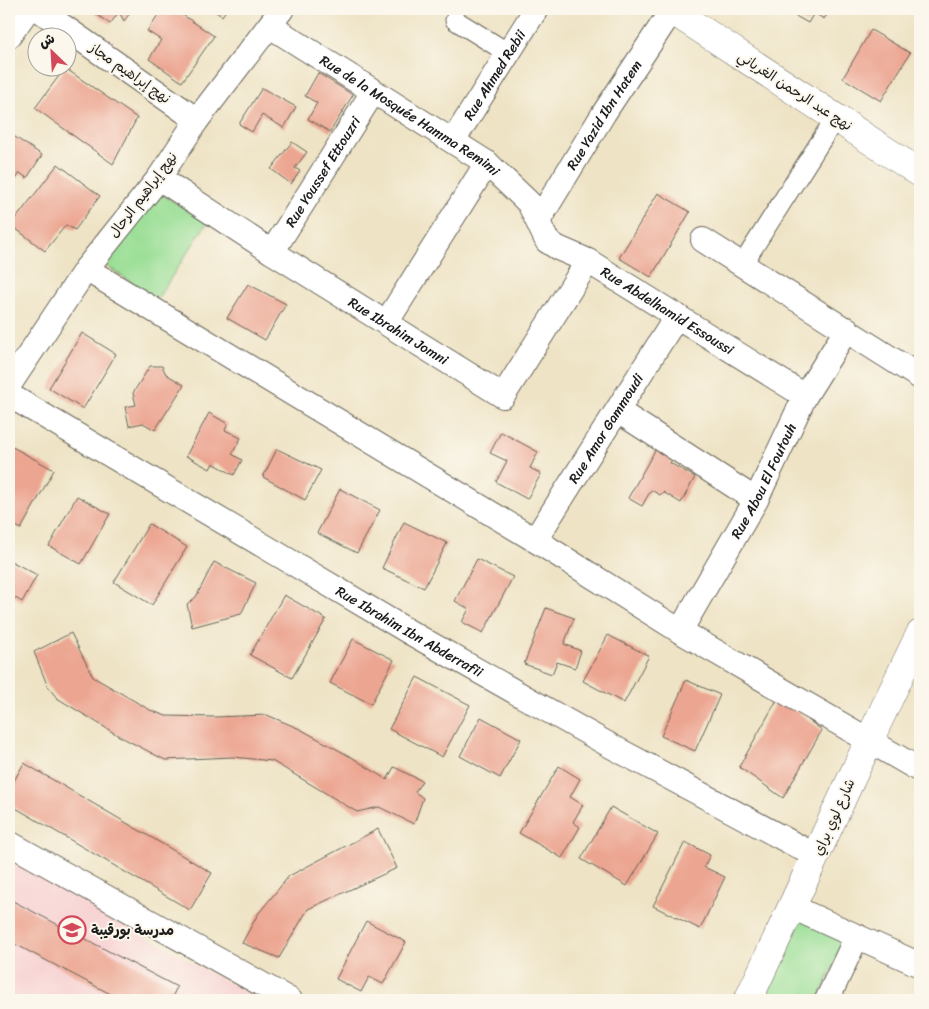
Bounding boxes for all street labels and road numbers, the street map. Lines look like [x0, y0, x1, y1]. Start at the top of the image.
street label: Rue Ahmed Rebii [457, 24, 533, 125]
street label: نهج إبراهيم مجاز [83, 35, 176, 111]
street label: نهج عبد الرحمن الغرياني [732, 44, 858, 138]
street label: Rue de la Mosquée Hamma Remimi [315, 48, 507, 183]
street label: Rue Yazid Ibn Hatem [559, 54, 649, 175]
street label: Rue Youssef Ettouzri [278, 110, 368, 232]
street label: نهج إبراهيم الرحال [102, 146, 184, 244]
street label: Rue Abdelhamid Essoussi [596, 259, 740, 362]
street label: Rue Ibrahim Jomni [343, 290, 455, 372]
street label: Rue Amor Gammoudi [561, 368, 651, 489]
street label: Rue Abou El Foutouh [724, 419, 803, 543]
street label: Rue Ibrahim Ibn Abderrafii [331, 579, 489, 684]
street label: شارع لوي براي [806, 774, 862, 860]

